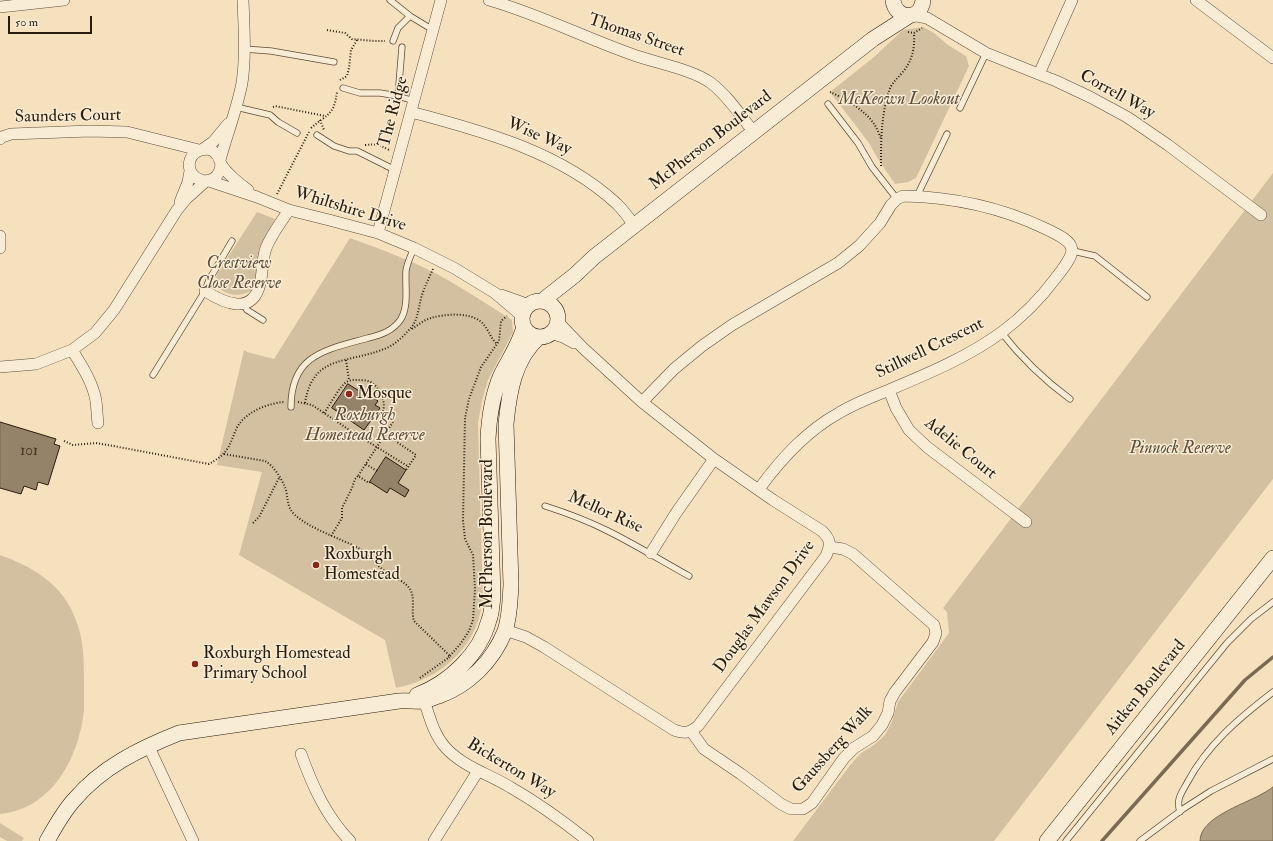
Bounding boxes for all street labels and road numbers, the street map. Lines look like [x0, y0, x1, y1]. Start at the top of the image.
street label: Thomas Street [585, 10, 687, 62]
street label: Correll Way [1076, 66, 1158, 124]
street label: The Ridge [375, 74, 413, 150]
street label: McPherson Boulevard [646, 87, 776, 195]
street label: Saunders Court [15, 106, 121, 128]
street label: Wise Way [504, 114, 574, 160]
street label: Whiltshire Drive [292, 183, 408, 237]
street label: Stillwell Crescent [873, 314, 987, 384]
street label: Adelie Court [920, 414, 1000, 484]
street label: McPherson Boulevard [478, 459, 498, 609]
street label: Mellor Rise [564, 487, 646, 539]
street label: Douglas Mawson Drive [710, 537, 820, 677]
street label: Aitken Boulevard [1101, 636, 1191, 740]
street label: Gaussberg Walk [788, 702, 878, 798]
street label: Bickerton Way [463, 735, 559, 803]

